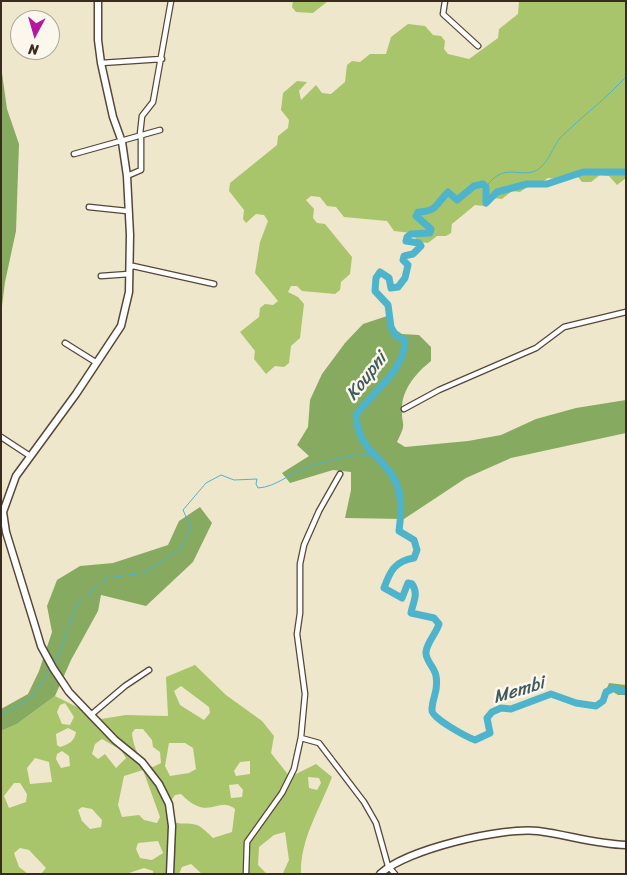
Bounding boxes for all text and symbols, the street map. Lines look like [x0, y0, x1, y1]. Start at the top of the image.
north arrow [10, 10, 60, 60]
text: N [27, 36, 40, 62]
water label: Koupni [342, 349, 392, 405]
water label: Membi [491, 673, 547, 709]

